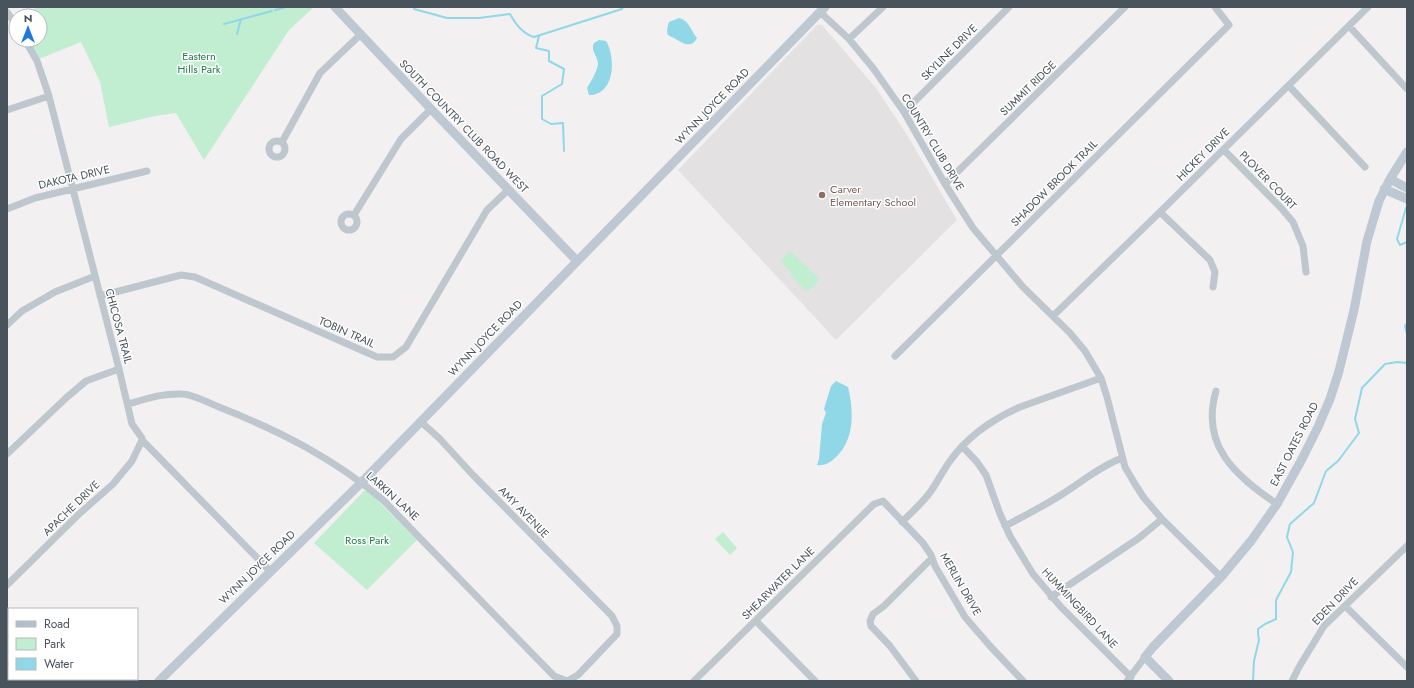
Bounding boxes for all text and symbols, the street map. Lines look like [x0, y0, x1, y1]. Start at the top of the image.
north arrow [8, 8, 48, 48]
text: N [24, 10, 32, 26]
street label: SKYLINE DRIVE [917, 20, 981, 84]
park label: Eastern Hills Park [177, 48, 221, 77]
street label: SOUTH COUNTRY CLUB ROAD WEST [396, 56, 532, 196]
street label: SUMMIT RIDGE [996, 57, 1060, 119]
street label: WYNN JOYCE ROAD [671, 64, 753, 148]
street label: COUNTRY CLUB DRIVE [898, 90, 968, 194]
street label: HICKEY DRIVE [1173, 124, 1233, 184]
street label: SHADOW BROOK TRAIL [1007, 136, 1101, 230]
street label: PLOVER COURT [1236, 147, 1300, 213]
street label: DAKOTA DRIVE [37, 161, 111, 193]
place label: Carver Elementary School [830, 181, 916, 210]
marker: Carver Elementary School [817, 190, 827, 200]
street label: CHICOSA TRAIL [101, 287, 137, 365]
street label: WYNN JOYCE ROAD [444, 296, 526, 380]
street label: TOBIN TRAIL [316, 312, 378, 352]
street label: EAST OATES ROAD [1266, 399, 1322, 489]
street label: LARKIN LANE [363, 468, 423, 524]
street label: APACHE DRIVE [39, 477, 103, 539]
street label: AMY AVENUE [495, 482, 553, 542]
street label: WYNN JOYCE ROAD [215, 526, 299, 608]
park label: Ross Park [345, 532, 389, 548]
street label: SHEARWATER LANE [738, 543, 818, 623]
street label: MERLIN DRIVE [937, 550, 985, 618]
street label: HUMMINGBIRD LANE [1038, 564, 1122, 652]
street label: EDEN DRIVE [1308, 573, 1362, 629]
legend [8, 608, 138, 680]
text: Road [44, 615, 70, 633]
text: Park [44, 635, 66, 653]
text: Water [44, 655, 75, 673]

